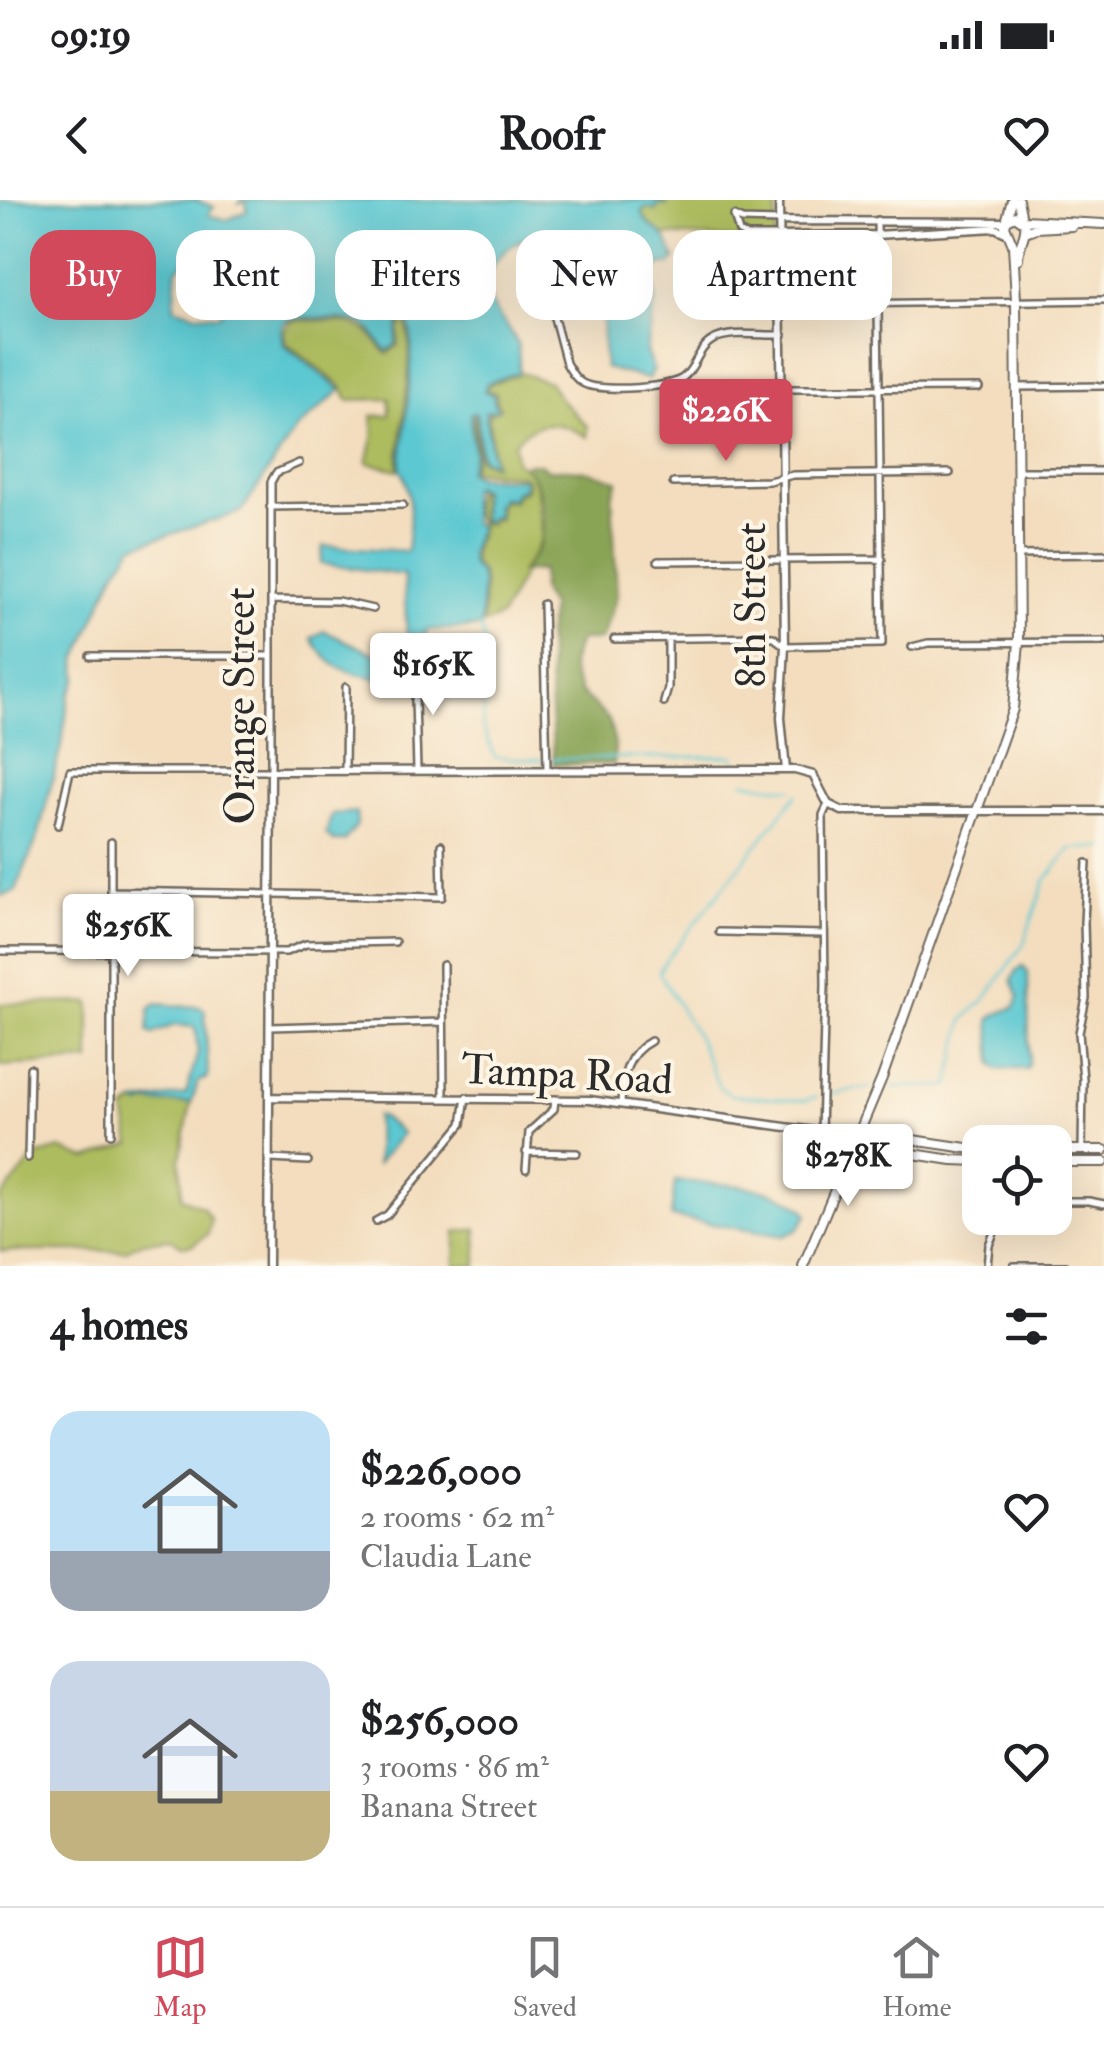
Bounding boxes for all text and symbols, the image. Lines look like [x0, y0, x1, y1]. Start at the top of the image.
text: 09:19 [50, 11, 131, 59]
text: Roofr [499, 107, 605, 163]
icon: back [50, 108, 105, 163]
icon: heart [999, 108, 1054, 163]
chip: Buy [30, 230, 156, 320]
chip: Rent [176, 230, 315, 320]
chip: Filters [335, 230, 496, 320]
chip: New [516, 230, 653, 320]
chip: Apartment [673, 230, 892, 320]
pin: $226K [656, 379, 796, 464]
text: $226K [681, 391, 771, 431]
street label: 8th Street [726, 522, 778, 688]
street label: Orange Street [215, 587, 267, 825]
pin: $165K [363, 633, 503, 718]
text: $165K [392, 645, 474, 685]
pin: $256K [58, 894, 198, 979]
text: $256K [85, 906, 171, 946]
street label: Tampa Road [460, 1044, 674, 1107]
pin: $278K [778, 1124, 918, 1209]
map controls [962, 1125, 1072, 1235]
button: locate [962, 1125, 1072, 1235]
text: $278K [805, 1136, 891, 1176]
icon: filters [999, 1299, 1054, 1354]
text: 4 homes [50, 1300, 188, 1352]
text: $226,000 [360, 1445, 522, 1497]
icon: home [130, 1451, 250, 1571]
icon: heart [999, 1484, 1054, 1539]
text: 2 rooms · 62 m² [360, 1497, 554, 1537]
text: Claudia Lane [360, 1537, 532, 1577]
text: $256,000 [360, 1695, 519, 1747]
icon: home [130, 1701, 250, 1821]
icon: heart [999, 1734, 1054, 1789]
text: 3 rooms · 86 m² [360, 1747, 549, 1787]
text: Banana Street [360, 1787, 537, 1827]
tab: Map [153, 1930, 208, 2025]
tab: Saved [513, 1930, 577, 2025]
tab: Home [882, 1930, 951, 2025]

